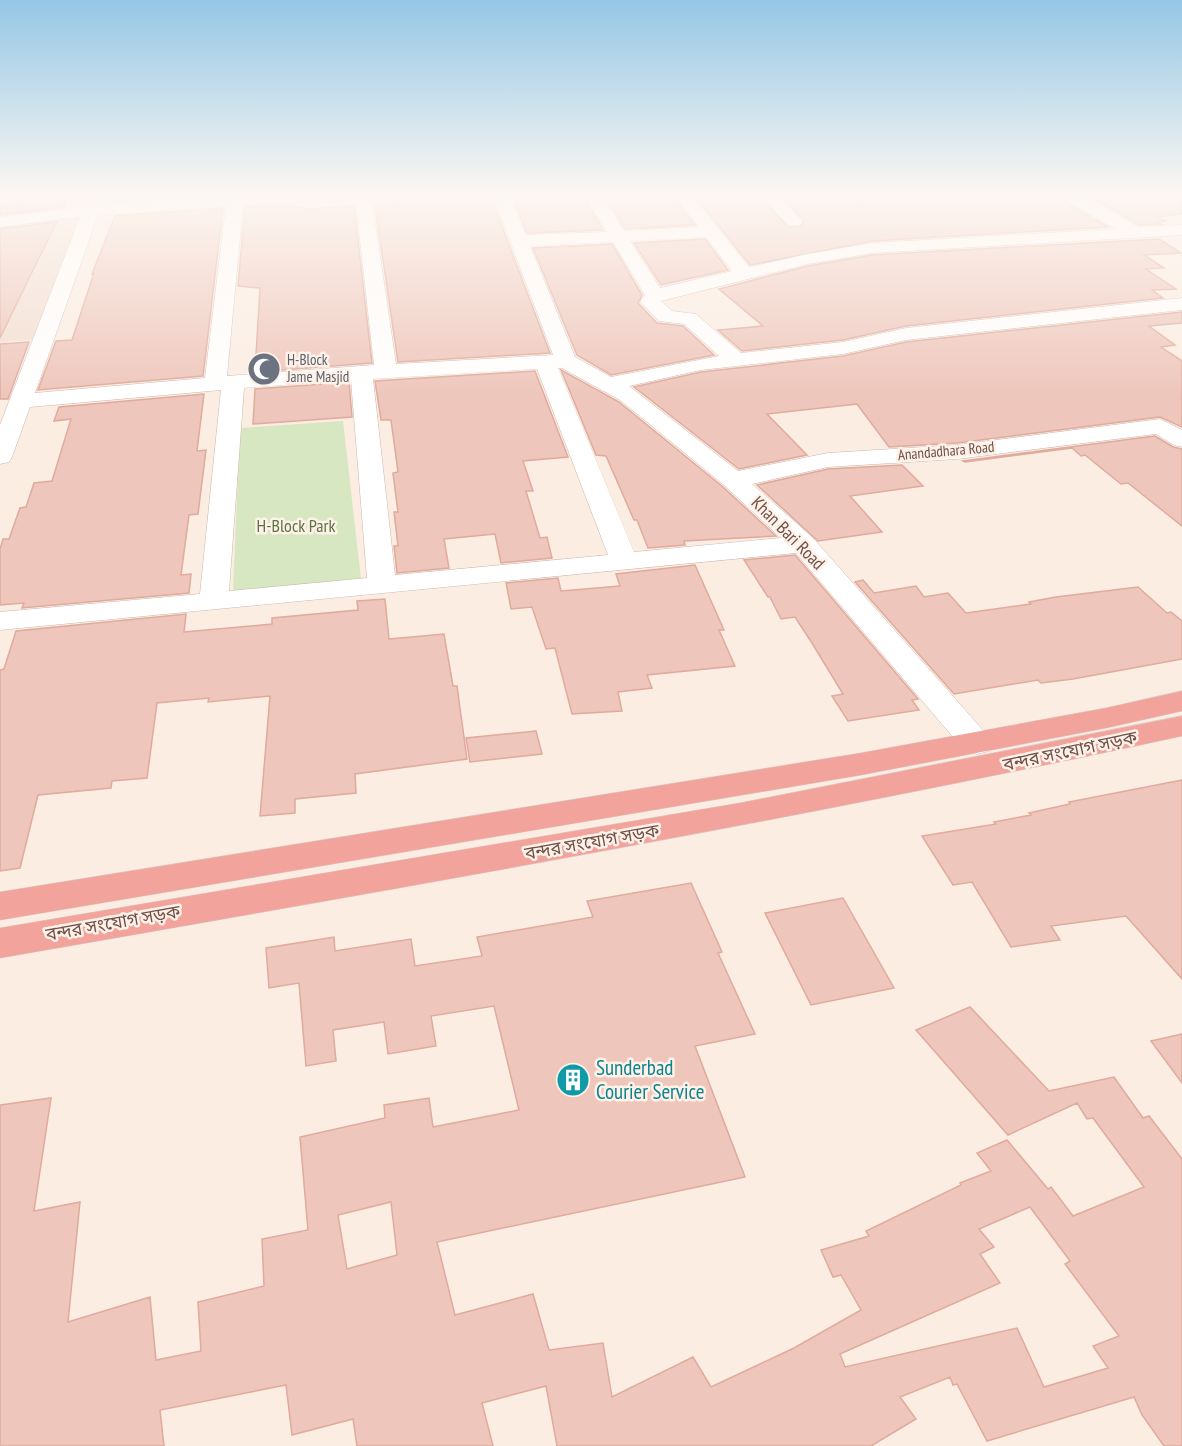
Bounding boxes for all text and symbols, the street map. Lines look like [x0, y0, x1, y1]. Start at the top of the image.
place label: H-Block Jame Masjid [286, 350, 349, 386]
mosque icon: H-Block Jame Masjid [246, 351, 282, 387]
street label: Anandadhara Road [897, 437, 995, 464]
street label: Khan Bari Road [747, 491, 830, 574]
park label: H-Block Park [257, 514, 335, 537]
street label: বন্দর সংযোগ সড়ক [1000, 725, 1139, 776]
street label: বন্দর সংযোগ সড়ক [522, 818, 661, 865]
street label: বন্দর সংযোগ সড়ক [43, 899, 182, 946]
place label: Sunderbad Courier Service [596, 1054, 704, 1105]
building icon: Sunderbad Courier Service [555, 1062, 591, 1098]

